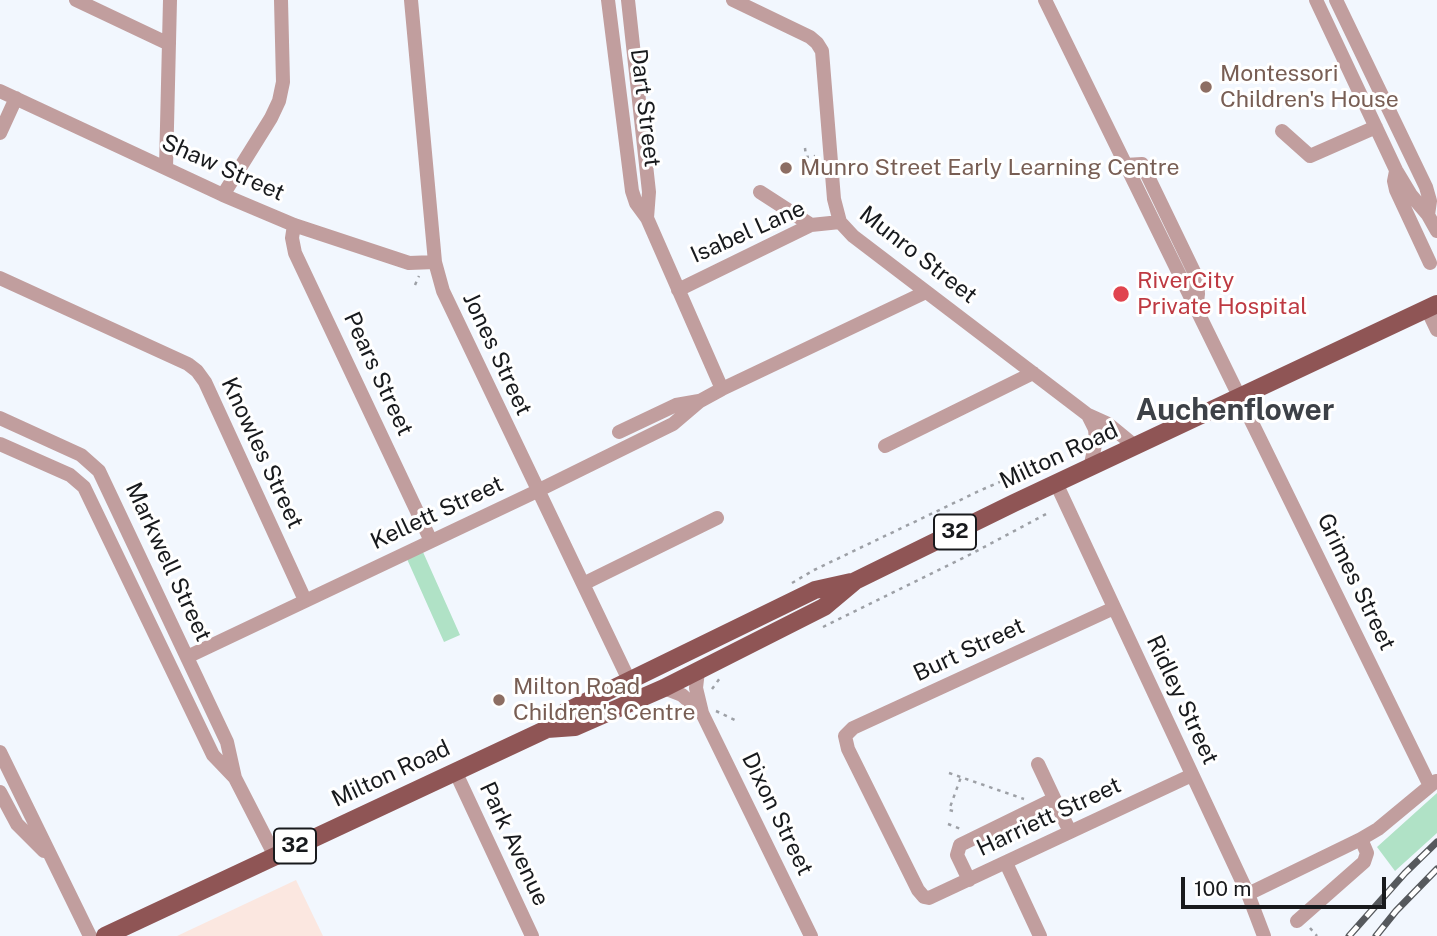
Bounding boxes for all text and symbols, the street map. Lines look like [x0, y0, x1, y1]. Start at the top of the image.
street label: Dart Street [624, 47, 666, 169]
place label: Montessori Children's House [1220, 60, 1399, 114]
marker: Montessori Children's House [1198, 79, 1214, 95]
street label: Shaw Street [157, 129, 289, 207]
place label: Munro Street Early Learning Centre [800, 154, 1180, 182]
marker: Munro Street Early Learning Centre [778, 160, 794, 176]
street label: Isabel Lane [687, 195, 809, 269]
street label: Munro Street [854, 200, 982, 310]
place label: RiverCity Private Hospital [1137, 267, 1307, 321]
marker: RiverCity Private Hospital [1111, 284, 1131, 304]
street label: Jones Street [456, 288, 538, 420]
street label: Pears Street [337, 308, 419, 440]
street label: Knowles Street [215, 373, 309, 533]
district label: Auchenflower [1136, 393, 1334, 429]
street label: Milton Road [995, 417, 1123, 495]
street label: Kellett Street [366, 470, 508, 556]
street label: Markwell Street [119, 478, 217, 646]
street label: Grimes Street [1311, 509, 1401, 655]
road number: 32 [934, 514, 976, 550]
street label: Burt Street [909, 612, 1029, 688]
street label: Ridley Street [1140, 631, 1224, 769]
place label: Milton Road Children's Centre [513, 673, 696, 727]
marker: Milton Road Children's Centre [491, 692, 507, 708]
street label: Milton Road [327, 735, 455, 813]
street label: Dixon Street [735, 748, 819, 880]
street label: Harriett Street [972, 772, 1126, 862]
street label: Park Avenue [473, 778, 555, 910]
road number: 32 [274, 828, 316, 864]
scale bar [1185, 862, 1390, 906]
text: 100 m [1194, 876, 1251, 901]

